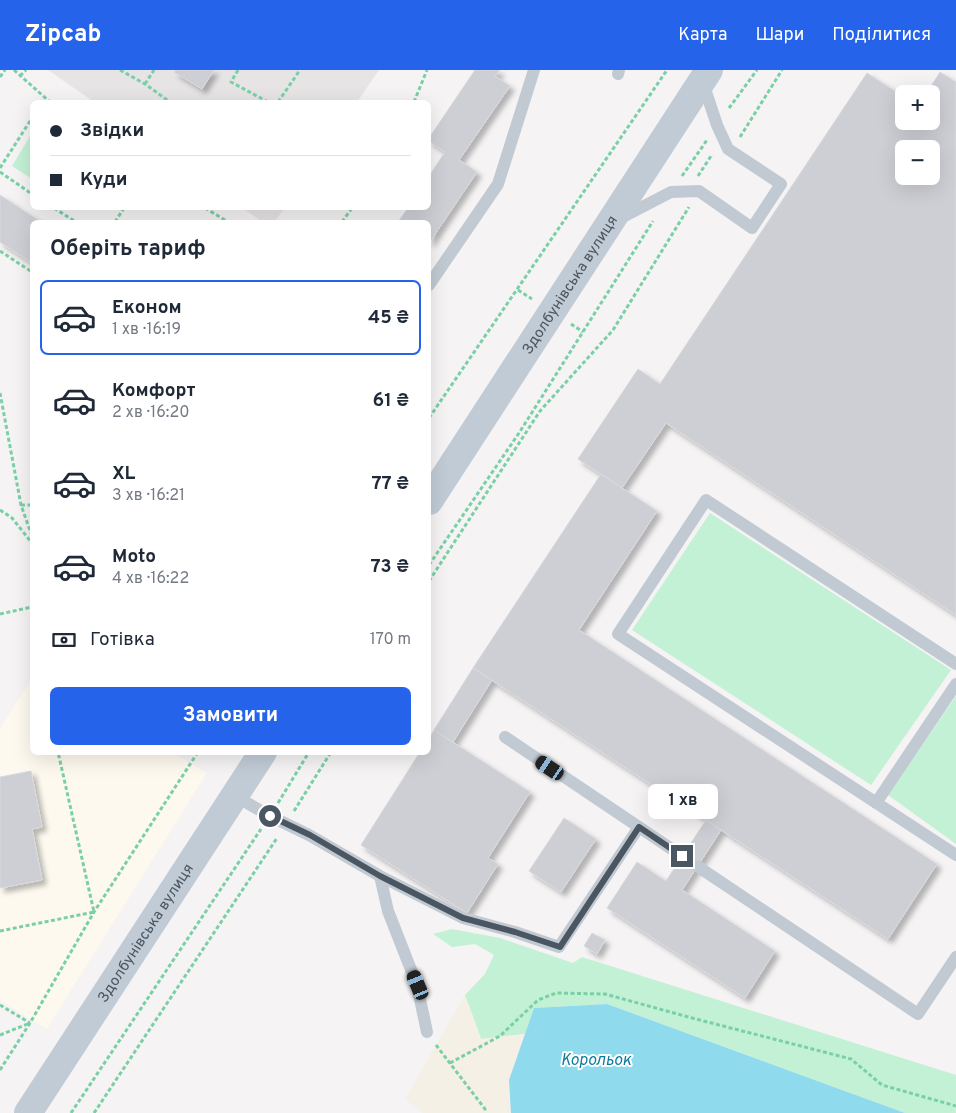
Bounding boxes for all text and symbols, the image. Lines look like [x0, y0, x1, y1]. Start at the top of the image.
text: Zipcab [25, 20, 101, 50]
text: Карта [678, 24, 727, 47]
text: Шари [755, 24, 804, 47]
text: Поділитися [832, 24, 931, 47]
map controls [895, 85, 940, 185]
button: + [895, 85, 940, 130]
text: Звідки [80, 119, 144, 143]
button: − [895, 140, 940, 185]
text: Куди [80, 168, 127, 192]
street label: Здолбунівська вулиця [519, 212, 623, 359]
text: Оберіть тариф [50, 236, 206, 263]
icon: car [52, 295, 97, 340]
text: Економ [112, 296, 182, 320]
text: 45 ₴ [368, 306, 409, 330]
text: 1 хв · 16:19 [112, 320, 181, 340]
icon: car [52, 378, 97, 423]
text: Комфорт [112, 379, 195, 403]
text: 61 ₴ [372, 389, 409, 413]
text: 2 хв · 16:20 [112, 403, 190, 423]
icon: car [52, 461, 97, 506]
text: XL [112, 462, 135, 486]
text: 77 ₴ [371, 472, 409, 496]
text: 3 хв · 16:21 [112, 486, 185, 506]
icon: car [52, 544, 97, 589]
text: Moto [112, 545, 156, 569]
text: 73 ₴ [370, 555, 409, 579]
text: 4 хв · 16:22 [112, 569, 189, 589]
icon: cash [50, 626, 78, 654]
text: Готівка [90, 628, 155, 652]
text: 170 m [370, 630, 411, 650]
button: Замовити [50, 687, 411, 745]
car [533, 753, 566, 783]
callout: 1 хв [647, 784, 717, 818]
text: 1 хв [668, 791, 698, 811]
route start [259, 805, 281, 827]
route end [671, 845, 693, 867]
street label: Здолбунівська вулиця [94, 861, 199, 1007]
car [405, 968, 430, 1002]
water label: Корольок [561, 1051, 632, 1071]

